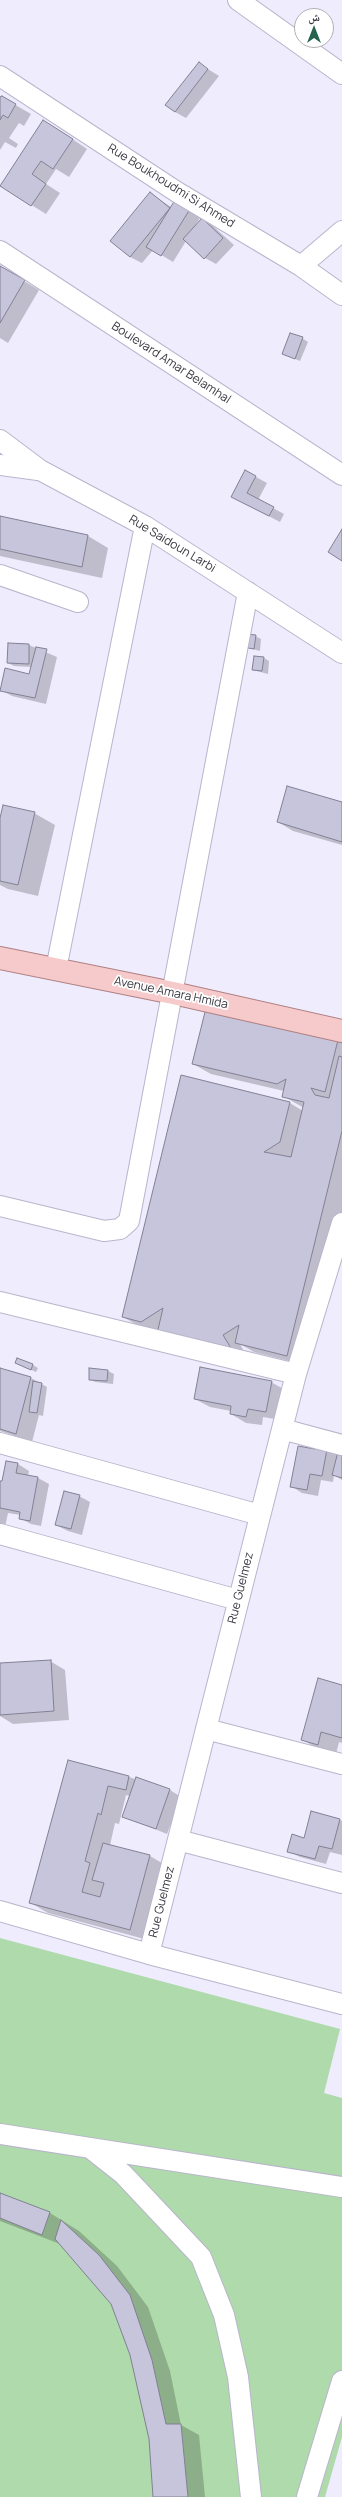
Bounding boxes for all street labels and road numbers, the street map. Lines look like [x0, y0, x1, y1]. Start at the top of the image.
street label: Rue Boukhoudmi Si Ahmed [105, 141, 237, 231]
street label: Boulevard Amar Belamhal [109, 319, 233, 407]
street label: Rue Saidoun Larbi [126, 512, 218, 576]
street label: Avenue Amara Hmida [113, 974, 229, 1012]
street label: Rue Guelmez [225, 1551, 257, 1625]
street label: Rue Guelmez [146, 1865, 178, 1939]

